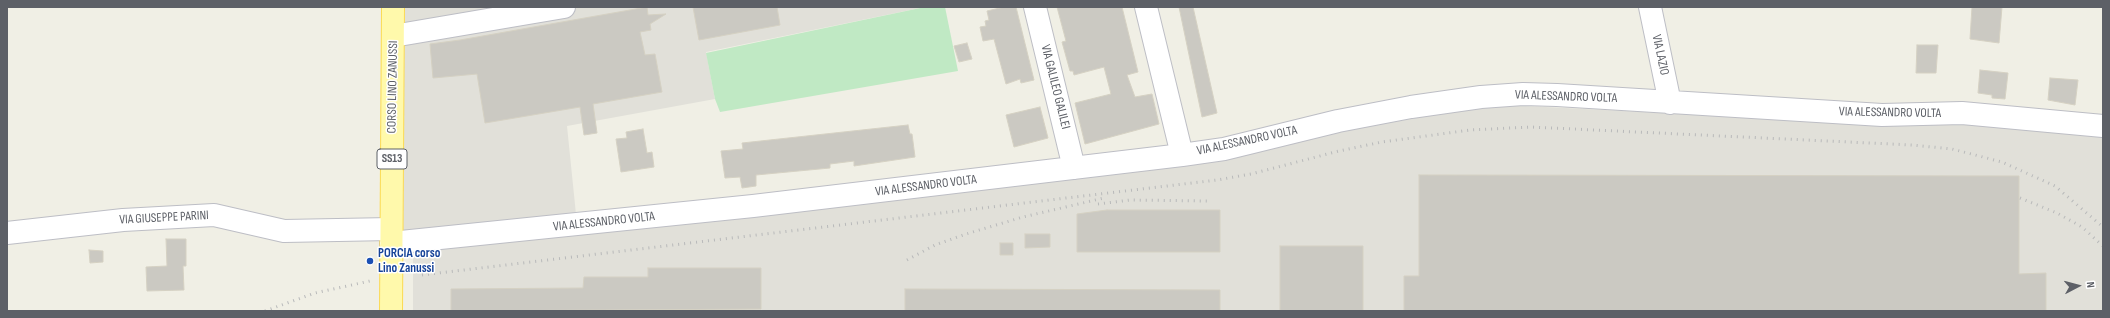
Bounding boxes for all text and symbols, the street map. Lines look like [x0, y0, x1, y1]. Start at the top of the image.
street label: VIA LAZIO [1648, 33, 1672, 77]
street label: CORSO LINO ZANUSSI [384, 40, 402, 134]
street label: VIA GALILEO GALILEI [1037, 43, 1073, 131]
street label: VIA ALESSANDRO VOLTA [1515, 87, 1617, 107]
street label: VIA ALESSANDRO VOLTA [1839, 104, 1941, 122]
street label: VIA ALESSANDRO VOLTA [1195, 123, 1299, 159]
road number: SS13 [377, 149, 407, 169]
street label: VIA ALESSANDRO VOLTA [874, 172, 978, 200]
street label: VIA GIUSEPPE PARINI [119, 208, 209, 228]
street label: VIA ALESSANDRO VOLTA [552, 209, 656, 235]
place label: PORCIA corso Lino Zanussi [378, 246, 440, 277]
marker: PORCIA corso Lino Zanussi [365, 256, 375, 266]
north arrow [2058, 266, 2098, 306]
text: N [2084, 281, 2097, 288]

